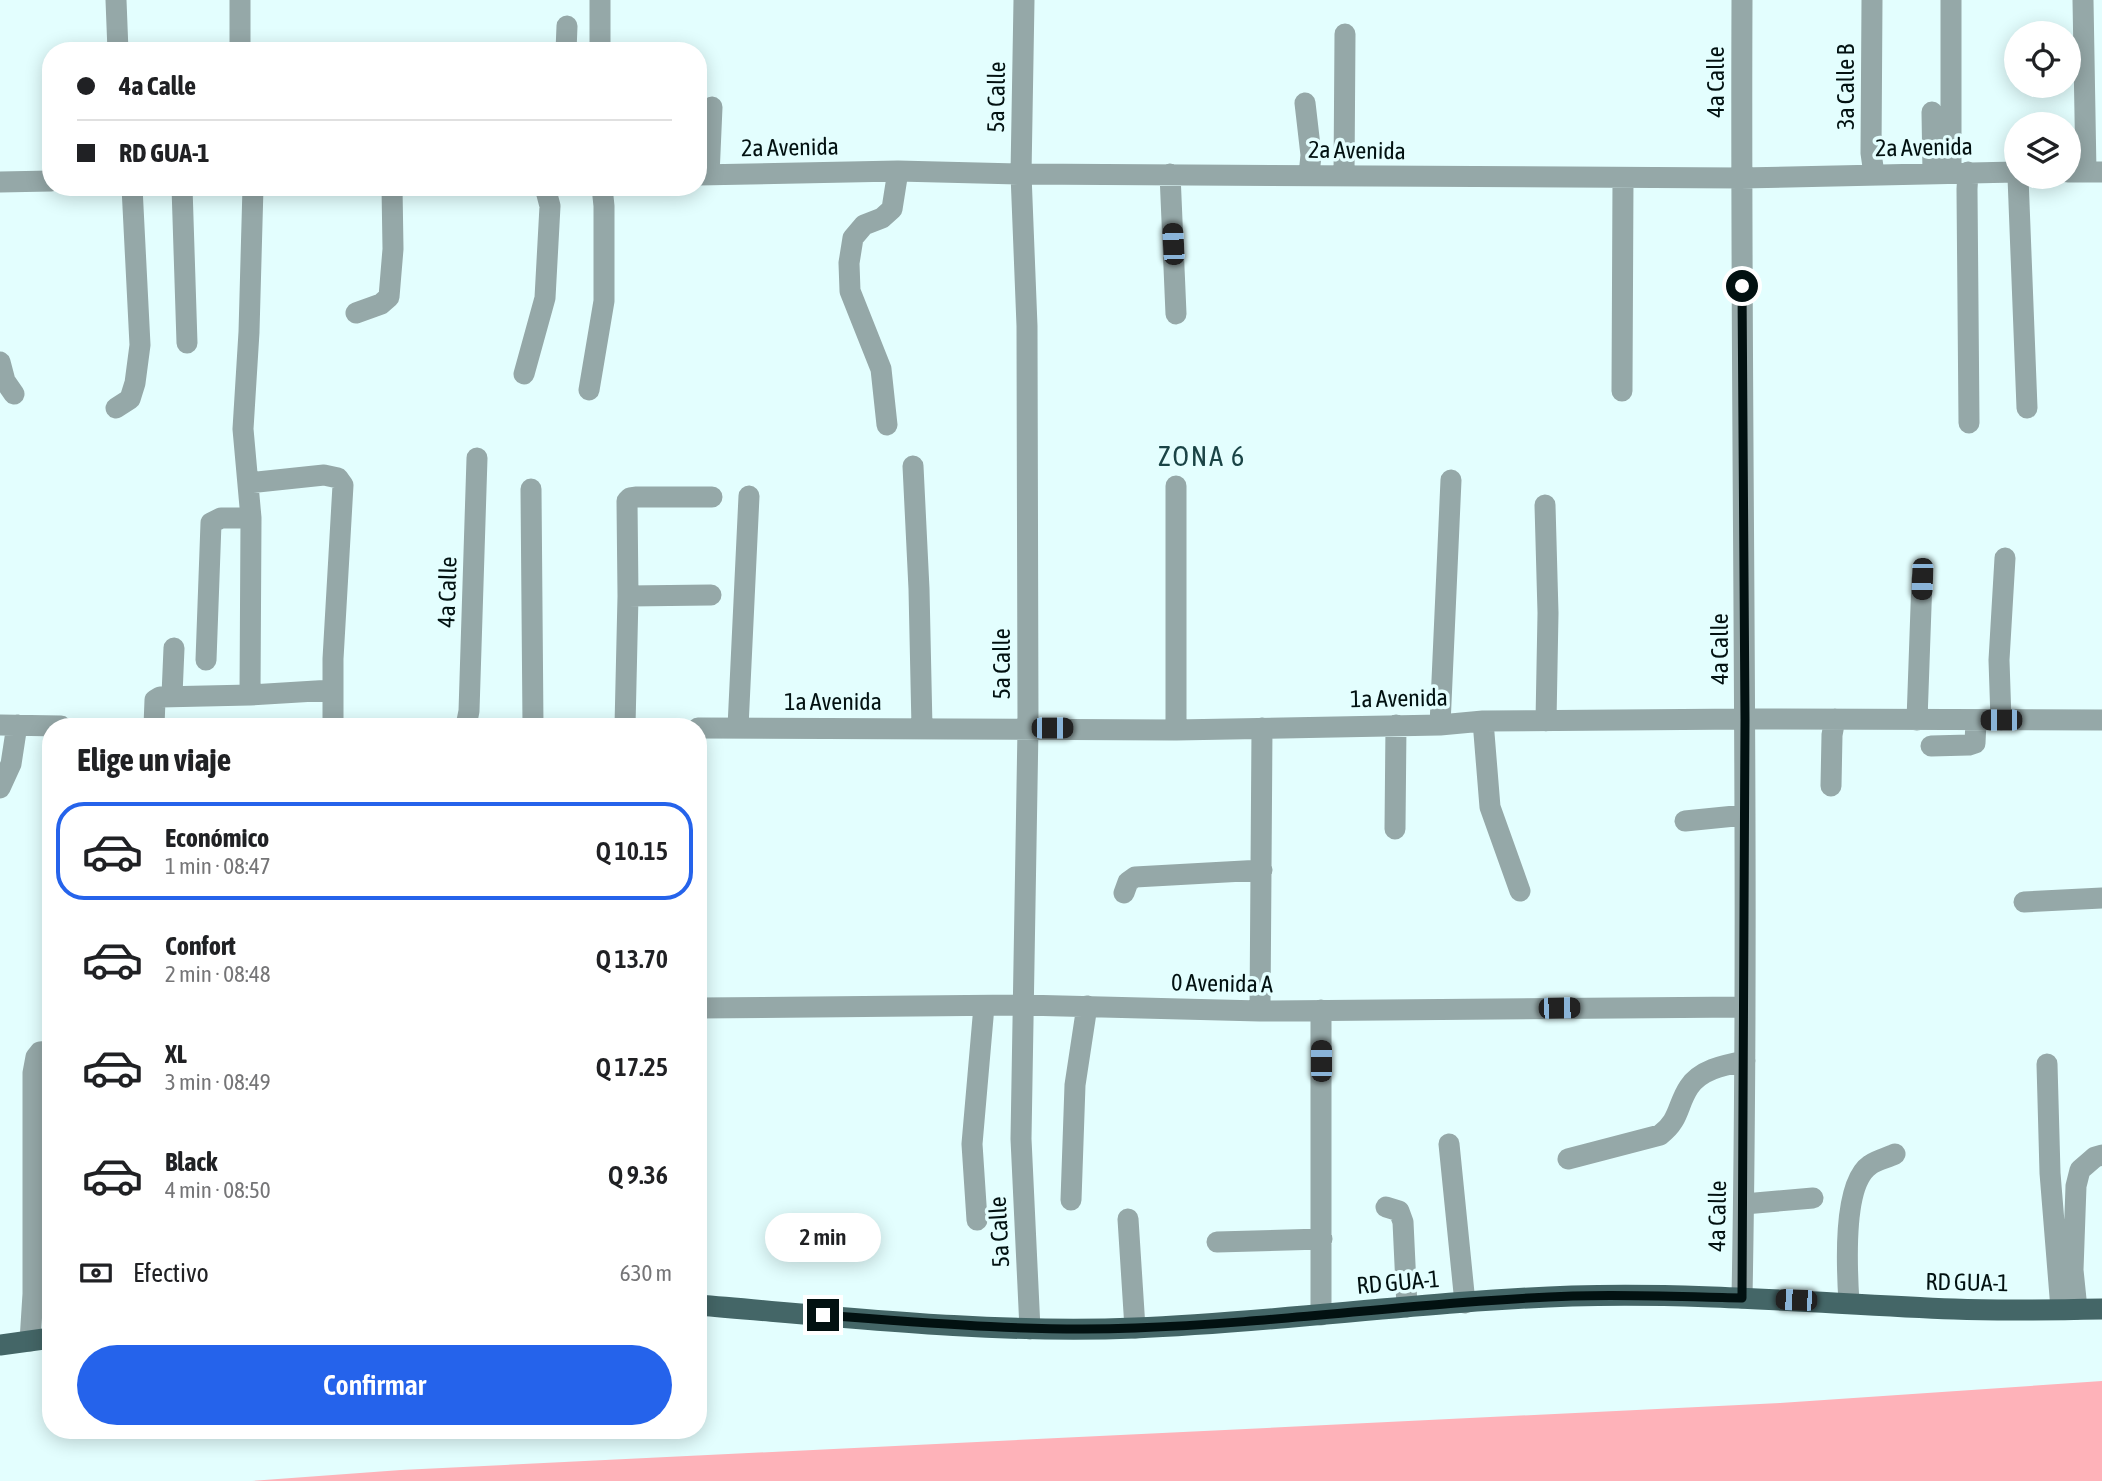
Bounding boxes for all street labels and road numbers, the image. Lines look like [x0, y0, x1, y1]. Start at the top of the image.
street label: 3a Calle B [1832, 44, 1859, 130]
street label: 4a Calle [1702, 46, 1729, 118]
street label: 5a Calle [982, 61, 1010, 133]
street label: 2a Avenida [741, 133, 839, 161]
street label: 2a Avenida [1875, 133, 1973, 161]
street label: 2a Avenida [1308, 136, 1406, 164]
street label: 4a Calle [432, 556, 462, 628]
street label: 4a Calle [1706, 613, 1733, 685]
street label: 5a Calle [988, 628, 1015, 700]
street label: 1a Avenida [1350, 684, 1448, 712]
street label: 1a Avenida [784, 688, 882, 715]
street label: 0 Avenida A [1171, 969, 1273, 997]
street label: 4a Calle [1703, 1180, 1731, 1252]
street label: 5a Calle [984, 1196, 1014, 1268]
street label: RD GUA-1 [1355, 1265, 1441, 1299]
street label: RD GUA-1 [1925, 1268, 2009, 1296]

